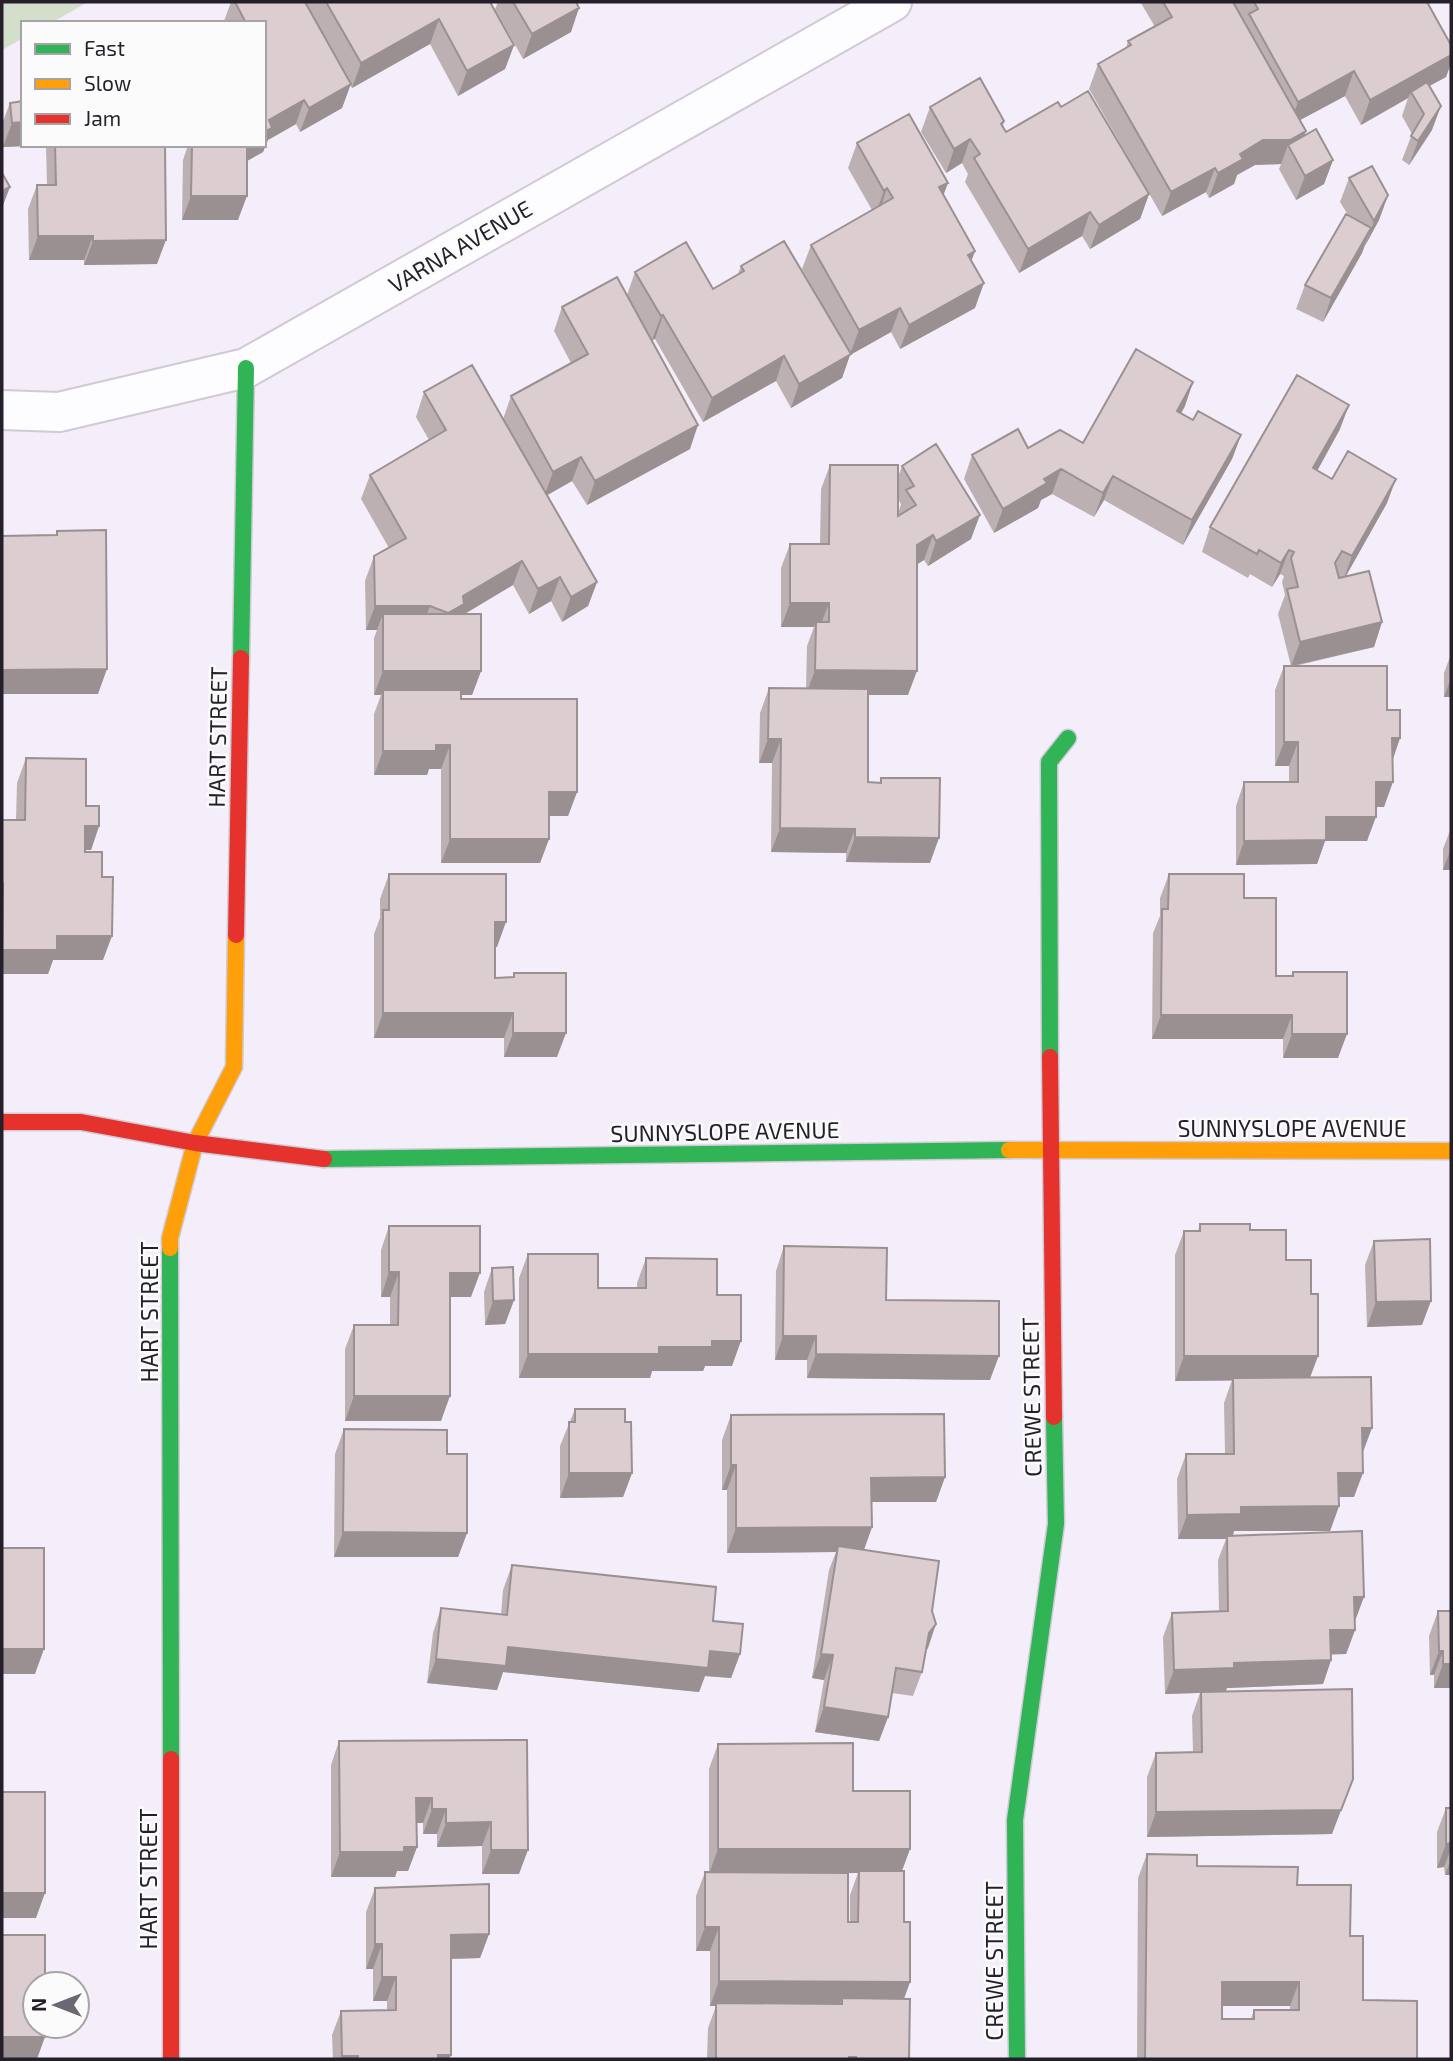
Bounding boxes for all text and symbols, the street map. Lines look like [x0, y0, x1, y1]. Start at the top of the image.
legend [21, 21, 266, 147]
text: Fast [84, 35, 125, 60]
text: Slow [84, 70, 131, 95]
text: Jam [84, 105, 121, 130]
street label: VARNA AVENUE [383, 194, 537, 298]
street label: HART STREET [202, 666, 232, 808]
street label: SUNNYSLOPE AVENUE [1177, 1114, 1407, 1142]
street label: SUNNYSLOPE AVENUE [610, 1115, 840, 1147]
street label: HART STREET [135, 1241, 163, 1383]
street label: CREWE STREET [1016, 1317, 1046, 1477]
street label: HART STREET [134, 1808, 162, 1950]
street label: CREWE STREET [980, 1881, 1008, 2041]
north arrow [21, 1970, 91, 2040]
text: N [27, 1998, 50, 2012]

